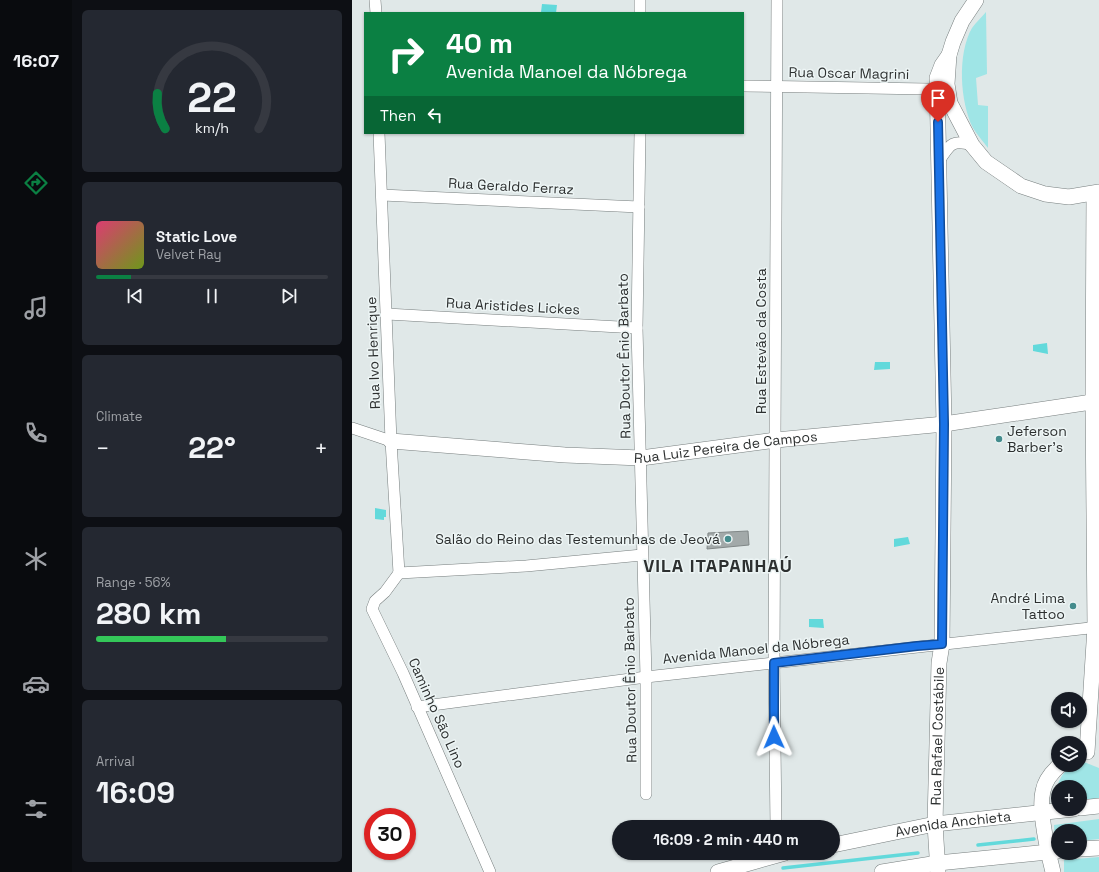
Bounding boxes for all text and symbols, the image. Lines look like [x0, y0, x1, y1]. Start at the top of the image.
text: 40 m [446, 25, 513, 61]
icon: right [380, 28, 432, 80]
text: 16:07 [13, 49, 59, 72]
text: Avenida Manoel da Nóbrega [446, 60, 687, 83]
street label: Rua Oscar Magrini [788, 63, 910, 83]
text: 22 [187, 71, 237, 124]
pin [921, 81, 955, 122]
icon: arrive [927, 87, 949, 109]
icon: left [424, 104, 446, 126]
text: Then [380, 106, 416, 125]
text: km/h [195, 119, 229, 137]
icon: directions [22, 169, 50, 197]
street label: Rua Geraldo Ferraz [448, 174, 574, 198]
text: Static Love [156, 227, 237, 246]
text: Velvet Ray [156, 246, 221, 263]
street label: Rua Estevão da Costa [752, 268, 770, 414]
street label: Rua Doutor Ênio Barbato [614, 273, 634, 439]
icon: previous [124, 285, 146, 307]
icon: pause [201, 285, 223, 307]
icon: next [278, 285, 300, 307]
icon: music [22, 294, 50, 322]
street label: Rua Aristides Lickes [446, 294, 580, 318]
street label: Rua Ivo Henrique [362, 296, 384, 410]
text: Climate [96, 408, 142, 425]
icon: phone [22, 419, 50, 447]
place label: Jeferson Barber's [1007, 422, 1067, 456]
street label: Rua Luiz Pereira de Campos [634, 427, 818, 467]
text: 22° [188, 428, 236, 467]
text: − [96, 434, 110, 462]
text: + [314, 434, 328, 462]
marker: Jeferson Barber's [994, 434, 1004, 444]
place label: Salão do Reino das Testemunhas de Jeová [435, 530, 720, 548]
marker: Salão do Reino das Testemunhas de Jeová [723, 534, 733, 544]
icon: climate [22, 545, 50, 573]
district label: VILA ITAPANHAÚ [643, 554, 793, 577]
text: Range · 56% [96, 574, 171, 591]
place label: André Lima Tattoo [991, 589, 1065, 623]
text: 280 km [96, 594, 201, 633]
street label: Rua Doutor Ênio Barbato [620, 597, 640, 763]
marker: André Lima Tattoo [1068, 601, 1078, 611]
street label: Avenida Manoel da Nóbrega [662, 630, 850, 668]
street label: Caminho São Lino [405, 655, 469, 771]
street label: Rua Rafael Costábile [926, 667, 948, 806]
icon: car [22, 670, 50, 698]
map controls [1051, 692, 1087, 860]
button: sound [1051, 692, 1087, 728]
position arrow [753, 716, 795, 758]
button: layers [1051, 736, 1087, 772]
text: Arrival [96, 753, 135, 770]
text: 16:09 [96, 773, 175, 812]
button: + [1051, 780, 1087, 816]
icon: filters [22, 795, 50, 823]
street label: Avenida Anchieta [893, 807, 1012, 841]
speed limit sign: 30 [364, 808, 416, 860]
button: − [1051, 824, 1087, 860]
text: 16:09 · 2 min · 440 m [653, 830, 799, 849]

